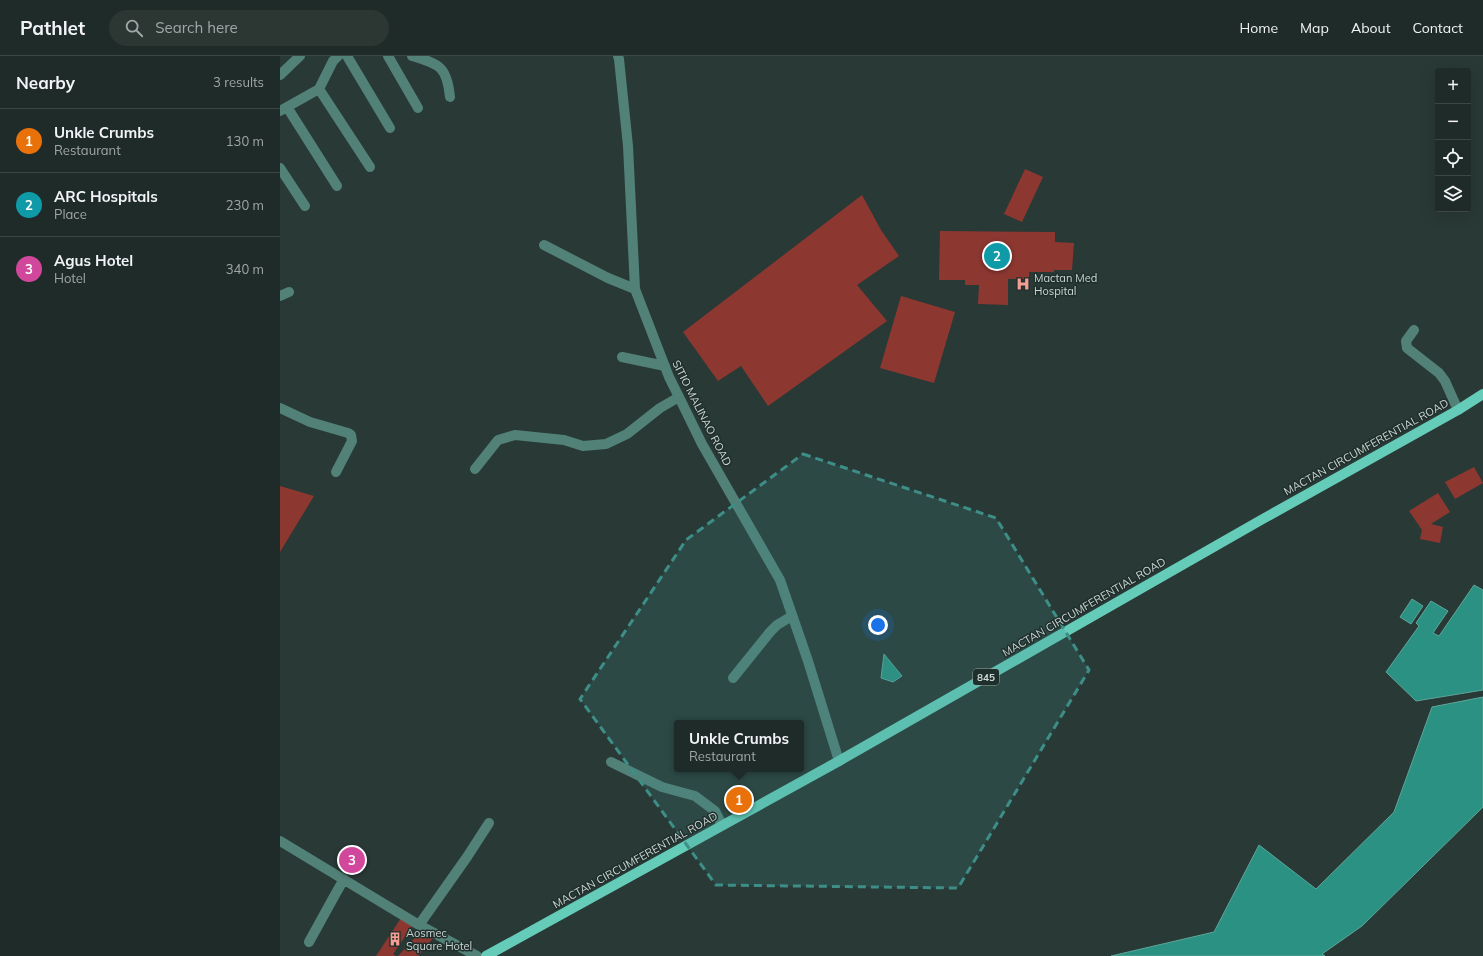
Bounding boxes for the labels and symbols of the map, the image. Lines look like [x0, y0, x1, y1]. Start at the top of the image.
pin: 2 [984, 241, 1010, 271]
place label: Mactan Med Hospital [1034, 271, 1097, 298]
hospital icon: Mactan Med Hospital [1015, 276, 1031, 292]
street label: SITIO MALINAO ROAD [669, 358, 735, 468]
street label: MACTAN CIRCUMFERENTIAL ROAD [1281, 396, 1451, 498]
street label: MACTAN CIRCUMFERENTIAL ROAD [1000, 554, 1168, 660]
your location [868, 615, 888, 635]
road number: 845 [973, 669, 999, 685]
pin: 1 [726, 785, 752, 815]
street label: MACTAN CIRCUMFERENTIAL ROAD [550, 809, 720, 911]
pin: 3 [339, 845, 365, 875]
place label: Aosmec Square Hotel [406, 926, 472, 953]
building icon: Aosmec Square Hotel [387, 931, 403, 947]

